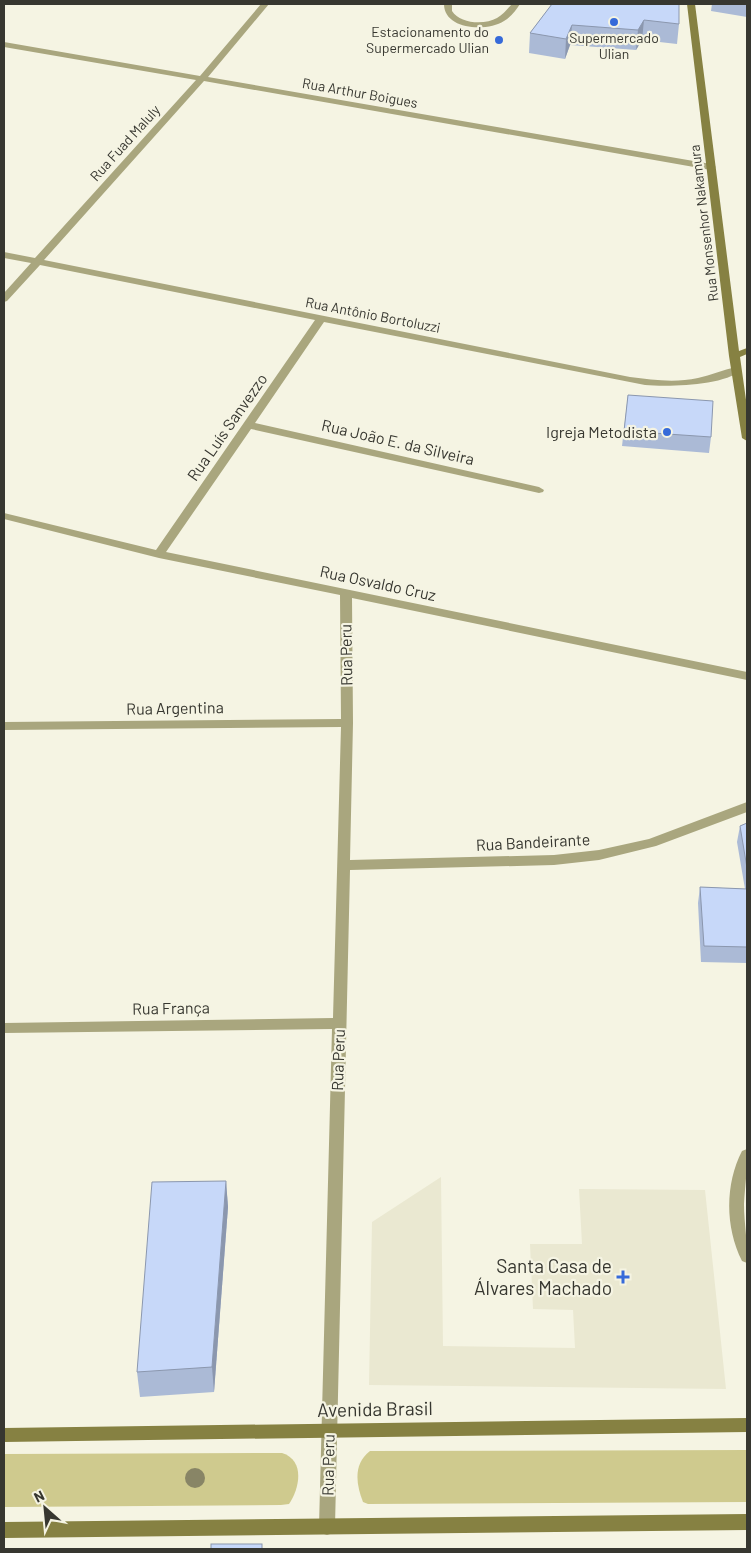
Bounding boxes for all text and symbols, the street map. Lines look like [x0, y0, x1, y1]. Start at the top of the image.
marker: Supermercado Ulian [608, 16, 620, 28]
place label: Estacionamento do Supermercado Ulian [366, 23, 489, 56]
place label: Supermercado Ulian [569, 29, 659, 62]
marker: Estacionamento do Supermercado Ulian [493, 34, 505, 46]
street label: Rua Arthur Boigues [301, 74, 419, 111]
street label: Rua Fuad Maluly [86, 101, 164, 184]
street label: Rua Monsenhor Nakamura [685, 144, 722, 302]
street label: Rua Antônio Bortoluzzi [304, 293, 442, 336]
street label: Rua Luís Sanvezzo [183, 369, 271, 484]
street label: Rua João E. da Silveira [320, 415, 476, 468]
place label: Igreja Metodista [546, 422, 657, 441]
marker: Igreja Metodista [661, 426, 673, 438]
street label: Rua Osvaldo Cruz [318, 561, 438, 604]
street label: Rua Peru [335, 624, 356, 686]
street label: Rua Argentina [126, 697, 224, 718]
street label: Rua Bandeirante [475, 829, 591, 854]
street label: Rua França [132, 997, 210, 1018]
street label: Rua Peru [327, 1029, 348, 1091]
place label: Santa Casa de Álvares Machado [474, 1254, 612, 1299]
marker: Santa Casa de Álvares Machado [616, 1270, 630, 1284]
street label: Avenida Brasil [317, 1396, 433, 1421]
street label: Rua Peru [317, 1434, 338, 1496]
north arrow [20, 1483, 70, 1533]
text: N [31, 1486, 47, 1506]

